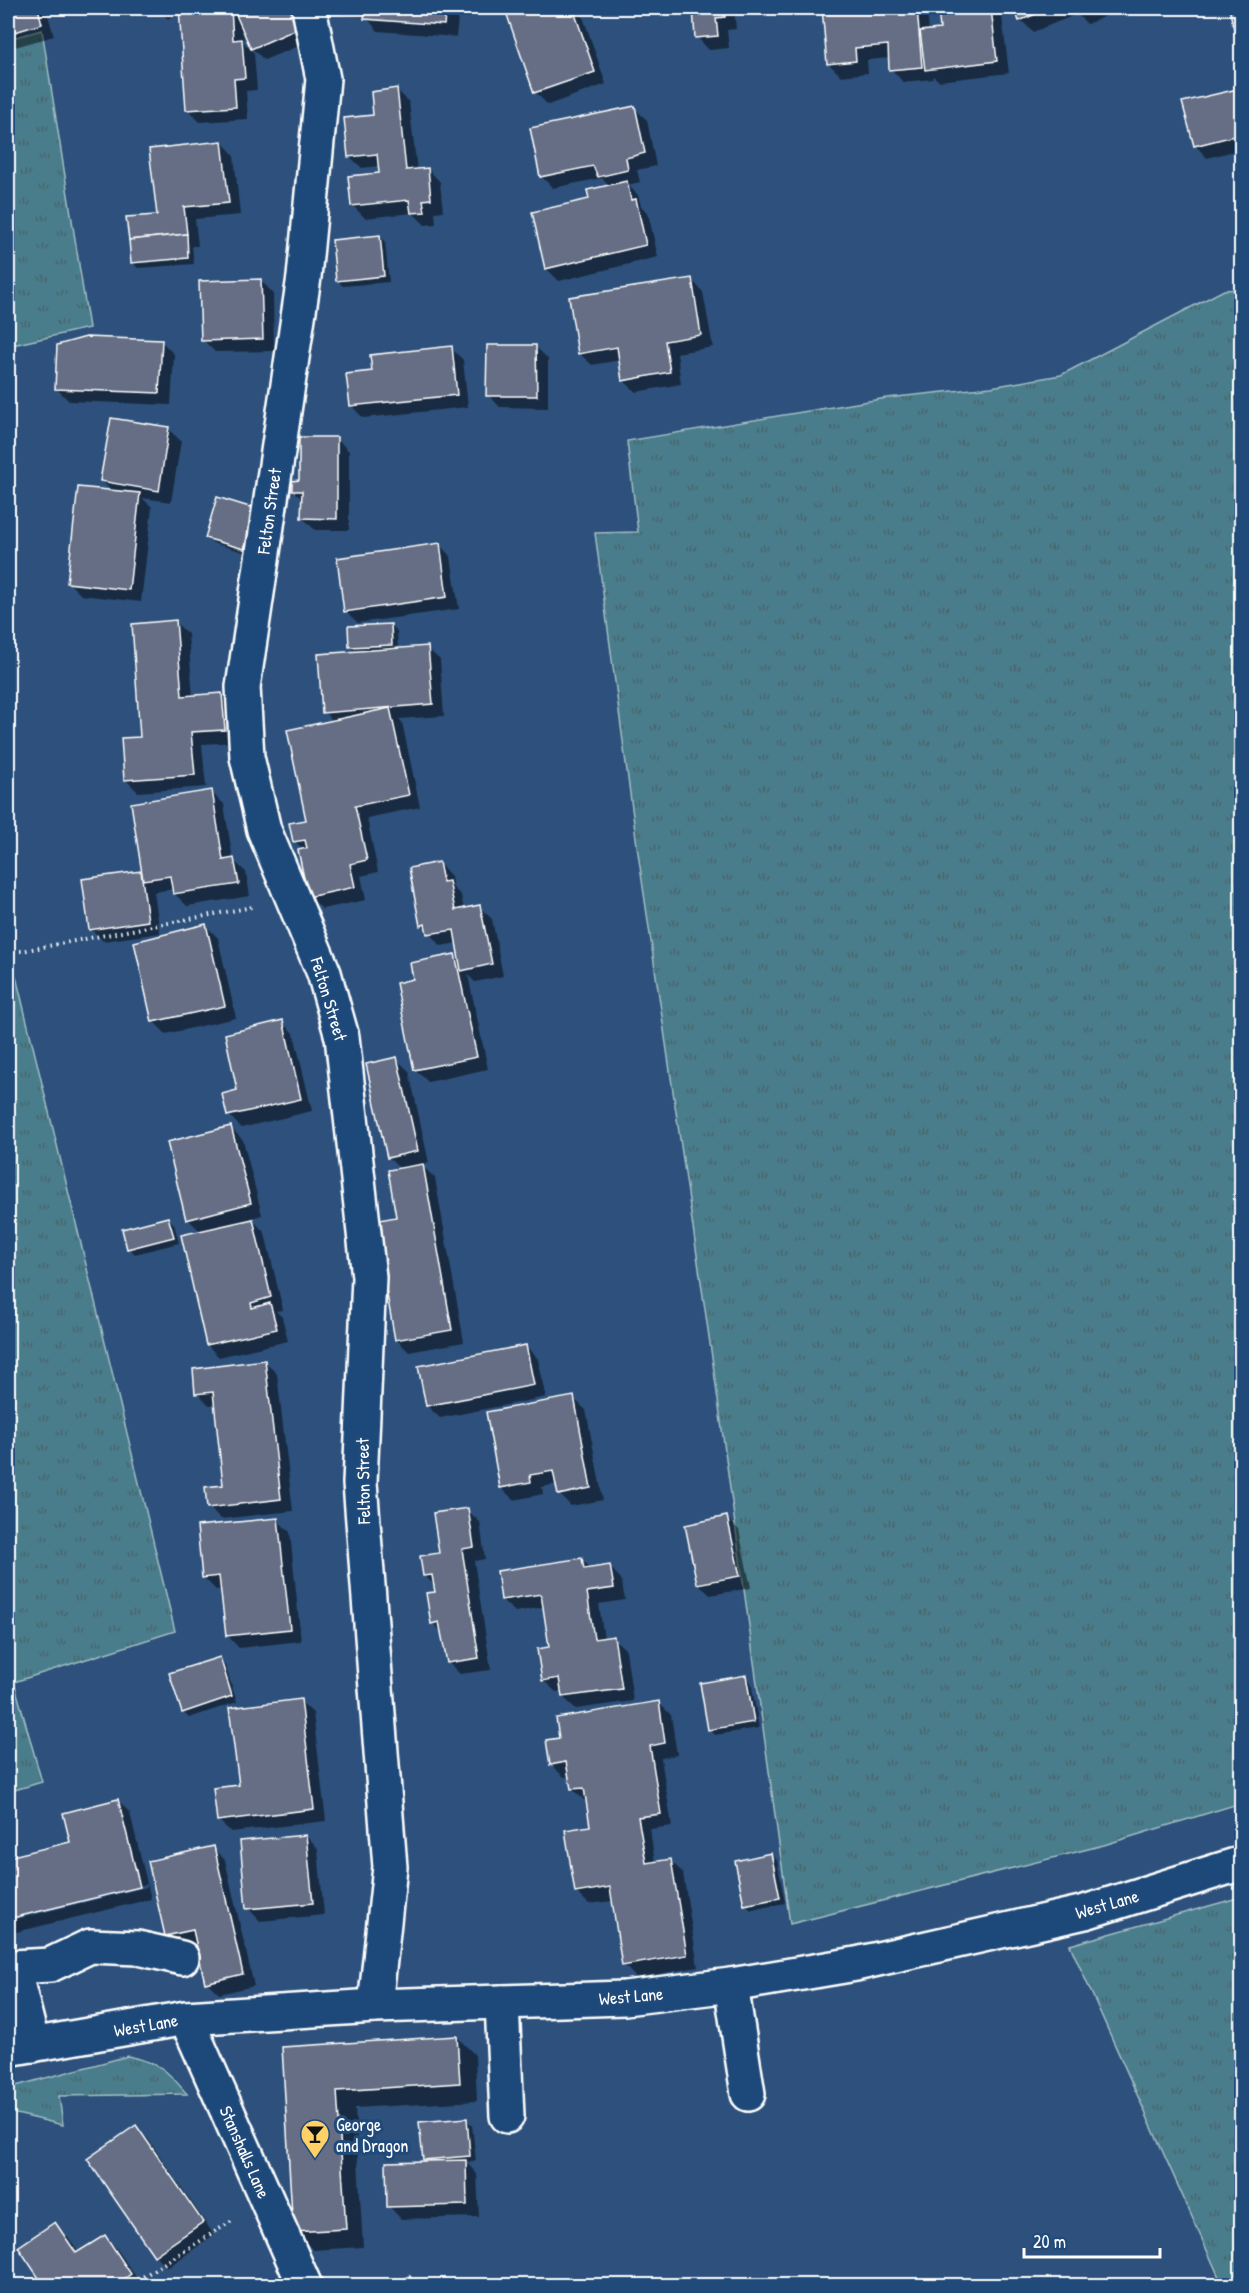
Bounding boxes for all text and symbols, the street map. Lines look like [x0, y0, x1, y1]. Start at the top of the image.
street label: Felton Street [250, 466, 287, 556]
street label: Felton Street [304, 953, 354, 1045]
street label: Felton Street [350, 1437, 376, 1525]
street label: West Lane [1073, 1883, 1141, 1925]
street label: West Lane [598, 1981, 664, 2011]
street label: West Lane [112, 2007, 180, 2043]
street label: Stanshalls Lane [213, 2102, 277, 2202]
place label: George and Dragon [336, 2112, 408, 2158]
bar icon: George and Dragon [299, 2118, 331, 2160]
scale bar [1024, 2221, 1160, 2259]
text: 20 m [1033, 2229, 1066, 2254]

